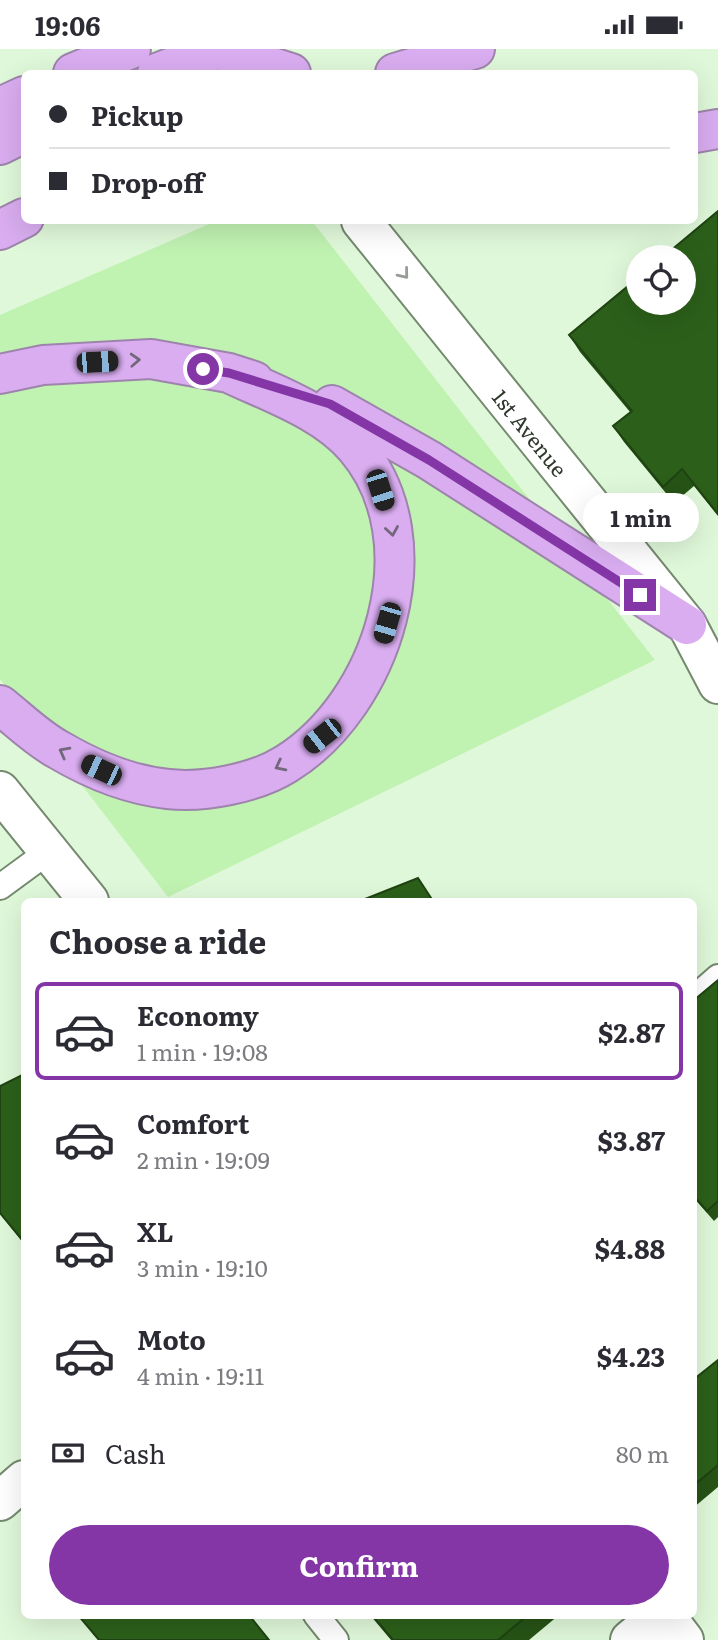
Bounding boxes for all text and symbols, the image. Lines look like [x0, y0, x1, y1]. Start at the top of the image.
text: 19:06 [35, 5, 101, 44]
text: Pickup [91, 95, 183, 134]
text: Drop-off [91, 162, 204, 201]
map controls [626, 245, 696, 315]
button: locate [626, 245, 696, 315]
one-way arrow [396, 265, 408, 278]
car [76, 350, 119, 374]
one-way arrow [130, 353, 141, 368]
route start [187, 353, 219, 385]
street label: 1st Avenue [486, 382, 576, 482]
car [364, 467, 397, 513]
callout: 1 min [582, 493, 698, 543]
text: 1 min [610, 500, 672, 534]
one-way arrow [384, 525, 399, 537]
route end [624, 579, 656, 611]
car [372, 600, 403, 646]
car [299, 715, 346, 757]
one-way arrow [59, 747, 71, 760]
car [78, 752, 125, 788]
one-way arrow [275, 757, 287, 771]
text: Choose a ride [49, 916, 266, 964]
text: Economy [137, 995, 259, 1034]
icon: car [53, 1000, 116, 1063]
text: $2.87 [598, 1012, 665, 1051]
text: 1 min · 19:08 [137, 1034, 268, 1068]
text: Comfort [137, 1103, 249, 1142]
icon: car [53, 1108, 116, 1171]
text: $3.87 [597, 1120, 665, 1159]
text: 2 min · 19:09 [137, 1142, 270, 1176]
text: XL [137, 1211, 174, 1250]
icon: car [53, 1216, 116, 1279]
text: $4.88 [595, 1228, 665, 1267]
text: 3 min · 19:10 [137, 1250, 268, 1284]
text: Moto [137, 1319, 206, 1358]
icon: car [53, 1324, 116, 1387]
text: $4.23 [597, 1336, 665, 1375]
text: 4 min · 19:11 [137, 1358, 264, 1392]
text: Cash [105, 1433, 166, 1472]
icon: cash [49, 1434, 87, 1472]
text: 80 m [616, 1436, 669, 1470]
button: Confirm [49, 1525, 669, 1605]

